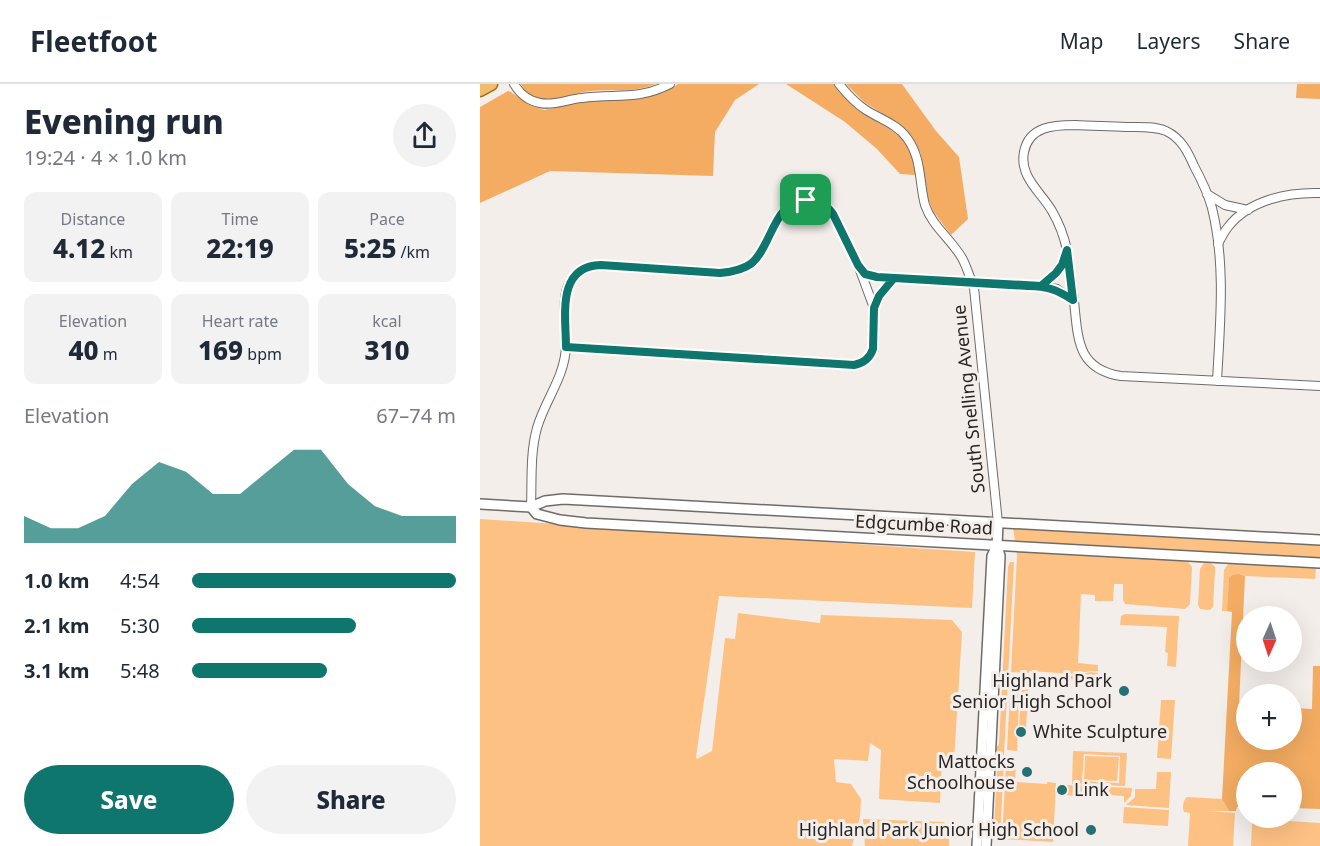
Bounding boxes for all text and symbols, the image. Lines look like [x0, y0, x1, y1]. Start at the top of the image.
text: Fleetfoot [30, 22, 157, 60]
text: Map [1060, 27, 1104, 55]
text: Layers [1137, 27, 1201, 55]
text: Share [1234, 27, 1290, 55]
text: Evening run [24, 99, 224, 144]
button: share [393, 104, 456, 167]
text: 19:24 · 4 × 1.0 km [24, 144, 187, 171]
pin [780, 174, 831, 225]
icon: arrive [789, 183, 822, 216]
text: Distance [61, 208, 125, 230]
text: Time [221, 208, 259, 230]
text: Pace [369, 208, 405, 230]
text: 4.12 [53, 230, 105, 266]
text: 22:19 [206, 230, 274, 266]
text: 5:25 [344, 230, 396, 266]
text: km [105, 241, 133, 263]
text: /km [396, 241, 430, 263]
street label: South Snelling Avenue [946, 304, 990, 495]
text: Elevation [59, 310, 127, 332]
text: Heart rate [202, 310, 278, 332]
text: kcal [372, 310, 402, 332]
text: 40 [68, 332, 98, 368]
text: 169 [198, 332, 243, 368]
text: 310 [364, 332, 410, 368]
text: m [98, 343, 118, 365]
text: bpm [243, 343, 282, 365]
text: Elevation [24, 402, 109, 429]
text: 67–74 m [376, 402, 456, 429]
street label: Edgcumbe Road [855, 508, 994, 540]
text: 1.0 km [24, 567, 90, 594]
text: 4:54 [120, 567, 160, 594]
north arrow [1236, 606, 1302, 672]
map controls [1236, 606, 1302, 828]
text: 2.1 km [24, 612, 90, 639]
text: 5:30 [120, 612, 160, 639]
text: 3.1 km [24, 657, 90, 684]
text: 5:48 [120, 657, 160, 684]
place label: Highland Park Senior High School [952, 668, 1112, 713]
marker: Highland Park Senior High School [1117, 684, 1131, 698]
button: + [1236, 684, 1302, 750]
place label: White Sculpture [1033, 719, 1167, 743]
marker: White Sculpture [1014, 725, 1028, 739]
place label: Mattocks Schoolhouse [907, 749, 1015, 794]
button: − [1236, 762, 1302, 828]
button: Save [24, 765, 234, 834]
button: Share [246, 765, 456, 834]
marker: Mattocks Schoolhouse [1020, 765, 1034, 779]
place label: Link [1074, 777, 1109, 801]
marker: Link [1055, 783, 1069, 797]
place label: Highland Park Junior High School [799, 817, 1079, 841]
marker: Highland Park Junior High School [1084, 823, 1098, 837]

